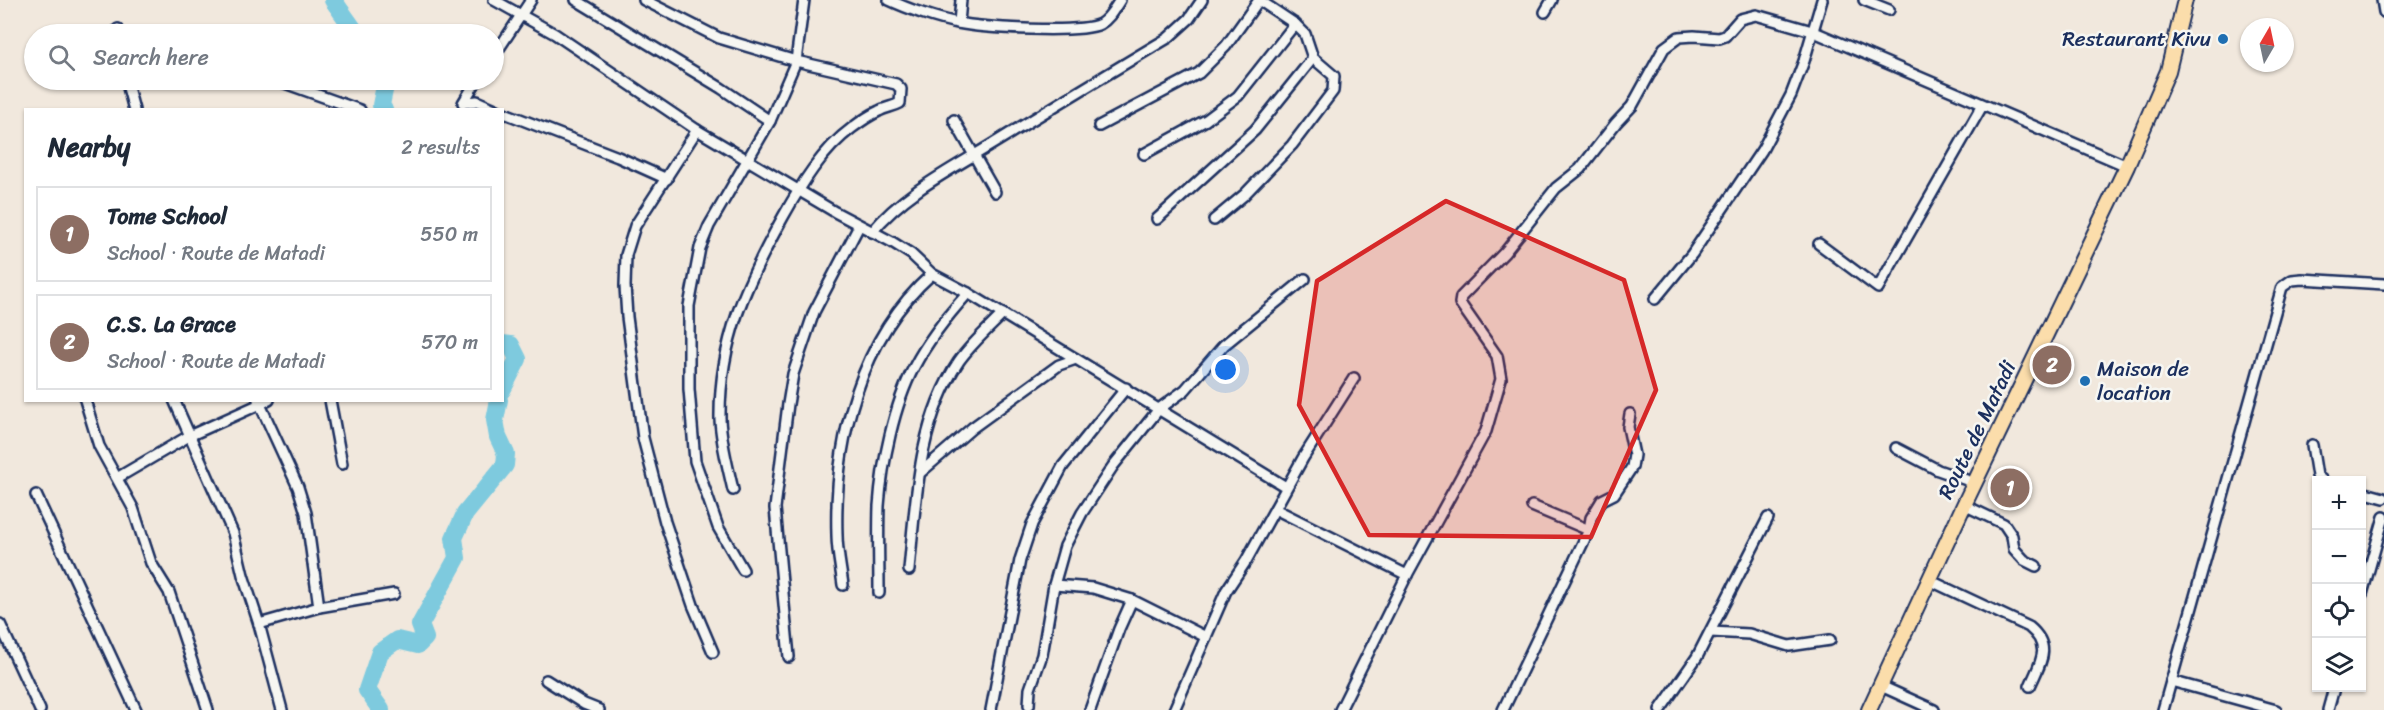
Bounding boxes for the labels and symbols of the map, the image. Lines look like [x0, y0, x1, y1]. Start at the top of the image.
north arrow [2240, 18, 2294, 72]
place label: Restaurant Kivu [2062, 20, 2211, 58]
marker: Restaurant Kivu [2216, 32, 2230, 46]
pin: 2 [2032, 342, 2072, 388]
place label: Maison de location [2097, 350, 2189, 412]
street label: Route de Matadi [1927, 353, 2028, 506]
your location [1211, 355, 1240, 384]
marker: Maison de location [2078, 374, 2092, 388]
pin: 1 [1990, 466, 2030, 510]

